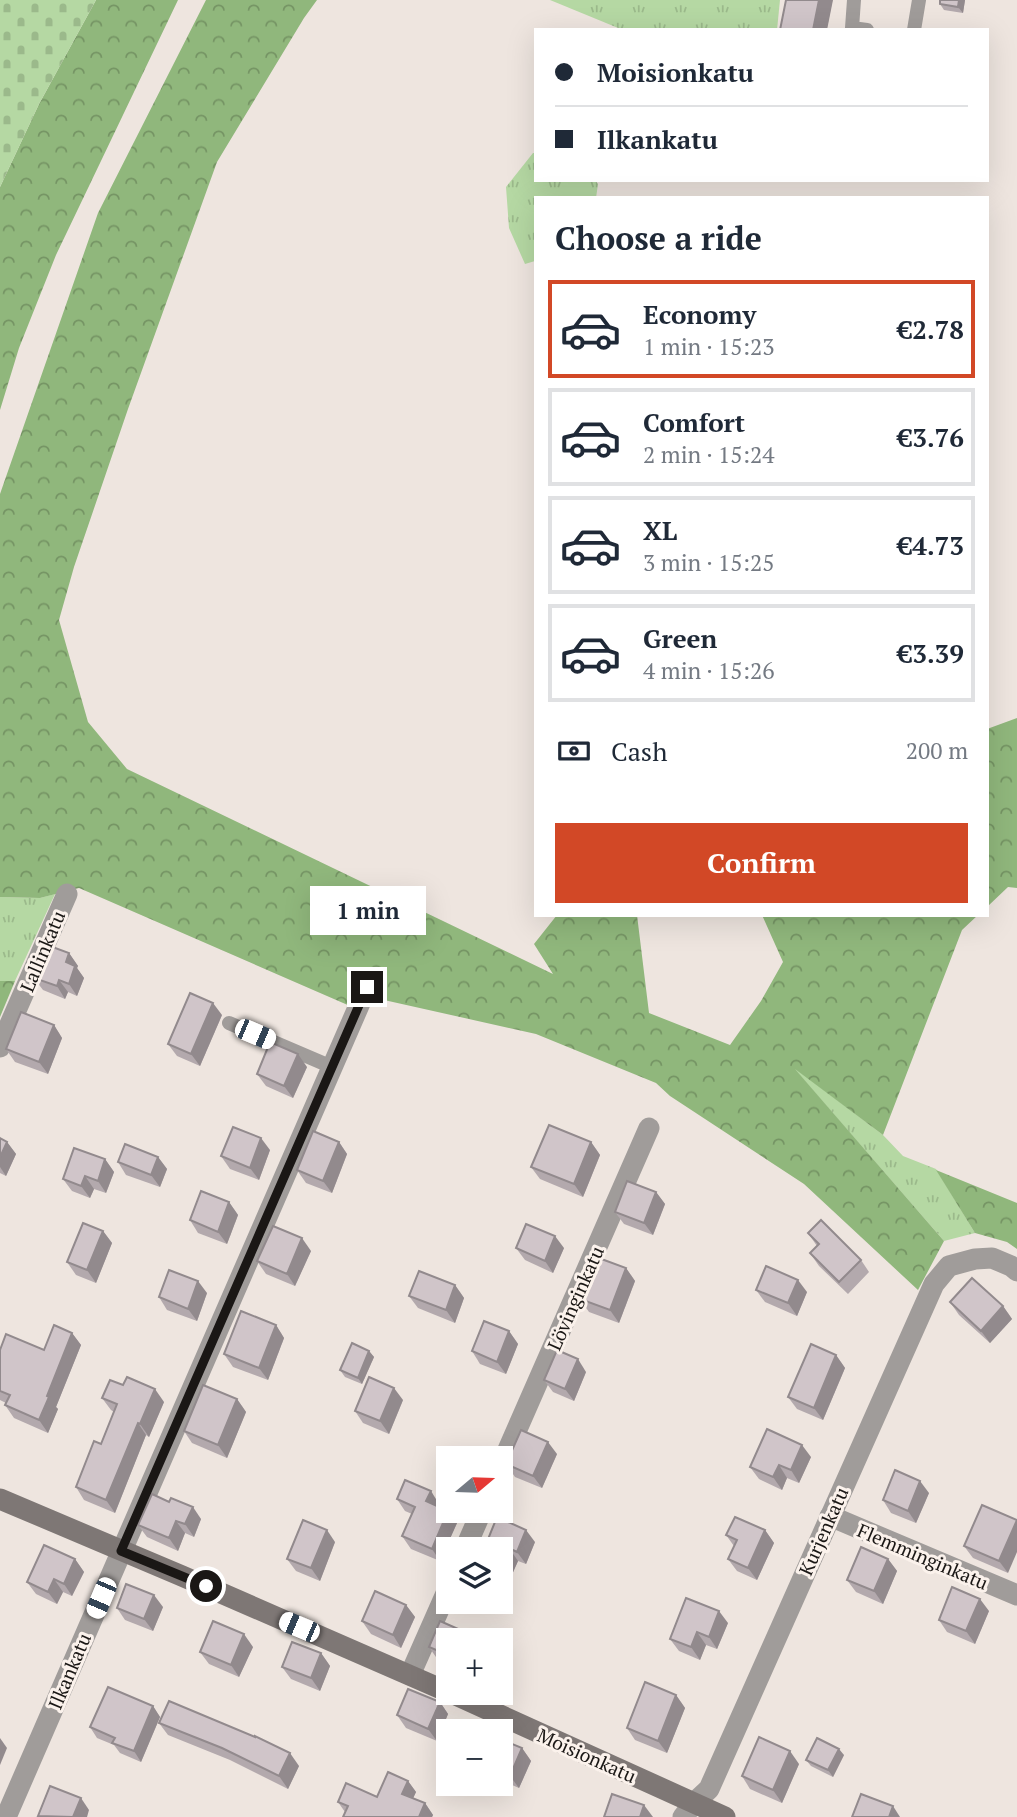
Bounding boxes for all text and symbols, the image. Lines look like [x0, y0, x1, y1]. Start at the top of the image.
text: Moisionkatu [597, 55, 754, 89]
text: Ilkankatu [597, 122, 718, 156]
text: Choose a ride [555, 217, 762, 259]
text: Economy [643, 297, 756, 331]
icon: car [559, 298, 622, 361]
text: €2.78 [898, 312, 964, 346]
text: 1 min · 15:23 [643, 331, 775, 362]
text: Comfort [643, 405, 745, 439]
icon: car [559, 406, 622, 469]
text: €3.76 [898, 420, 964, 454]
text: 2 min · 15:24 [643, 439, 775, 470]
text: XL [643, 513, 677, 547]
icon: car [559, 514, 622, 577]
text: €4.73 [898, 528, 964, 562]
text: 3 min · 15:25 [643, 547, 775, 578]
text: Green [643, 621, 717, 655]
icon: car [559, 622, 622, 685]
text: €3.39 [898, 636, 964, 670]
text: 4 min · 15:26 [643, 655, 775, 686]
icon: cash [555, 732, 593, 770]
text: Cash [611, 734, 667, 768]
text: 200 m [906, 735, 968, 766]
button: Confirm [555, 823, 968, 903]
callout: 1 min [309, 886, 425, 934]
text: 1 min [337, 895, 399, 926]
street label: Lallinkatu [14, 907, 70, 995]
route end [351, 971, 383, 1003]
car [232, 1016, 279, 1052]
street label: Lövinginkatu [541, 1242, 609, 1354]
north arrow [436, 1446, 513, 1522]
map controls [436, 1446, 513, 1796]
street label: Kurjenkatu [792, 1483, 854, 1579]
street label: Flemminginkatu [854, 1517, 992, 1595]
button: layers [436, 1537, 513, 1614]
route start [190, 1570, 222, 1602]
car [84, 1575, 119, 1621]
car [276, 1609, 323, 1645]
button: + [436, 1628, 513, 1705]
street label: Ilkankatu [42, 1629, 96, 1713]
button: − [436, 1719, 513, 1796]
street label: Moisionkatu [534, 1722, 640, 1788]

